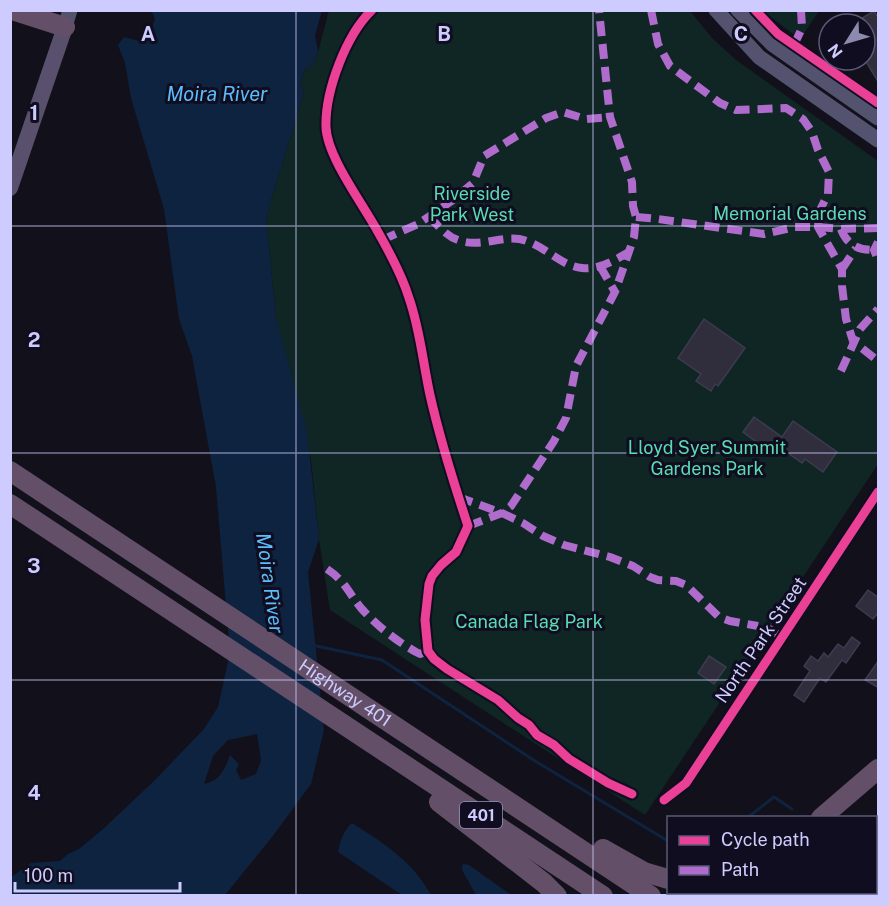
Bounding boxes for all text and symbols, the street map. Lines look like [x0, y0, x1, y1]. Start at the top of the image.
north arrow [817, 12, 877, 72]
text: A [141, 22, 155, 46]
text: B [437, 22, 451, 46]
text: C [734, 22, 748, 46]
text: N [824, 40, 847, 61]
water label: Moira River [166, 82, 268, 106]
text: 1 [30, 101, 38, 125]
park label: Riverside Park West [430, 183, 514, 225]
park label: Memorial Gardens [713, 203, 867, 224]
text: 2 [28, 328, 40, 352]
park label: Lloyd Syer Summit Gardens Park [628, 437, 786, 479]
water label: Moira River [251, 531, 289, 635]
text: 3 [27, 554, 41, 578]
street label: North Park Street [711, 573, 811, 707]
park label: Canada Flag Park [455, 611, 603, 632]
street label: Highway 401 [295, 655, 396, 731]
text: 4 [27, 781, 41, 805]
road number: 401 [460, 802, 502, 828]
legend [667, 816, 877, 894]
text: Cycle path [721, 829, 810, 850]
scale bar [15, 855, 180, 893]
text: Path [721, 859, 759, 880]
text: 100 m [24, 865, 73, 886]

